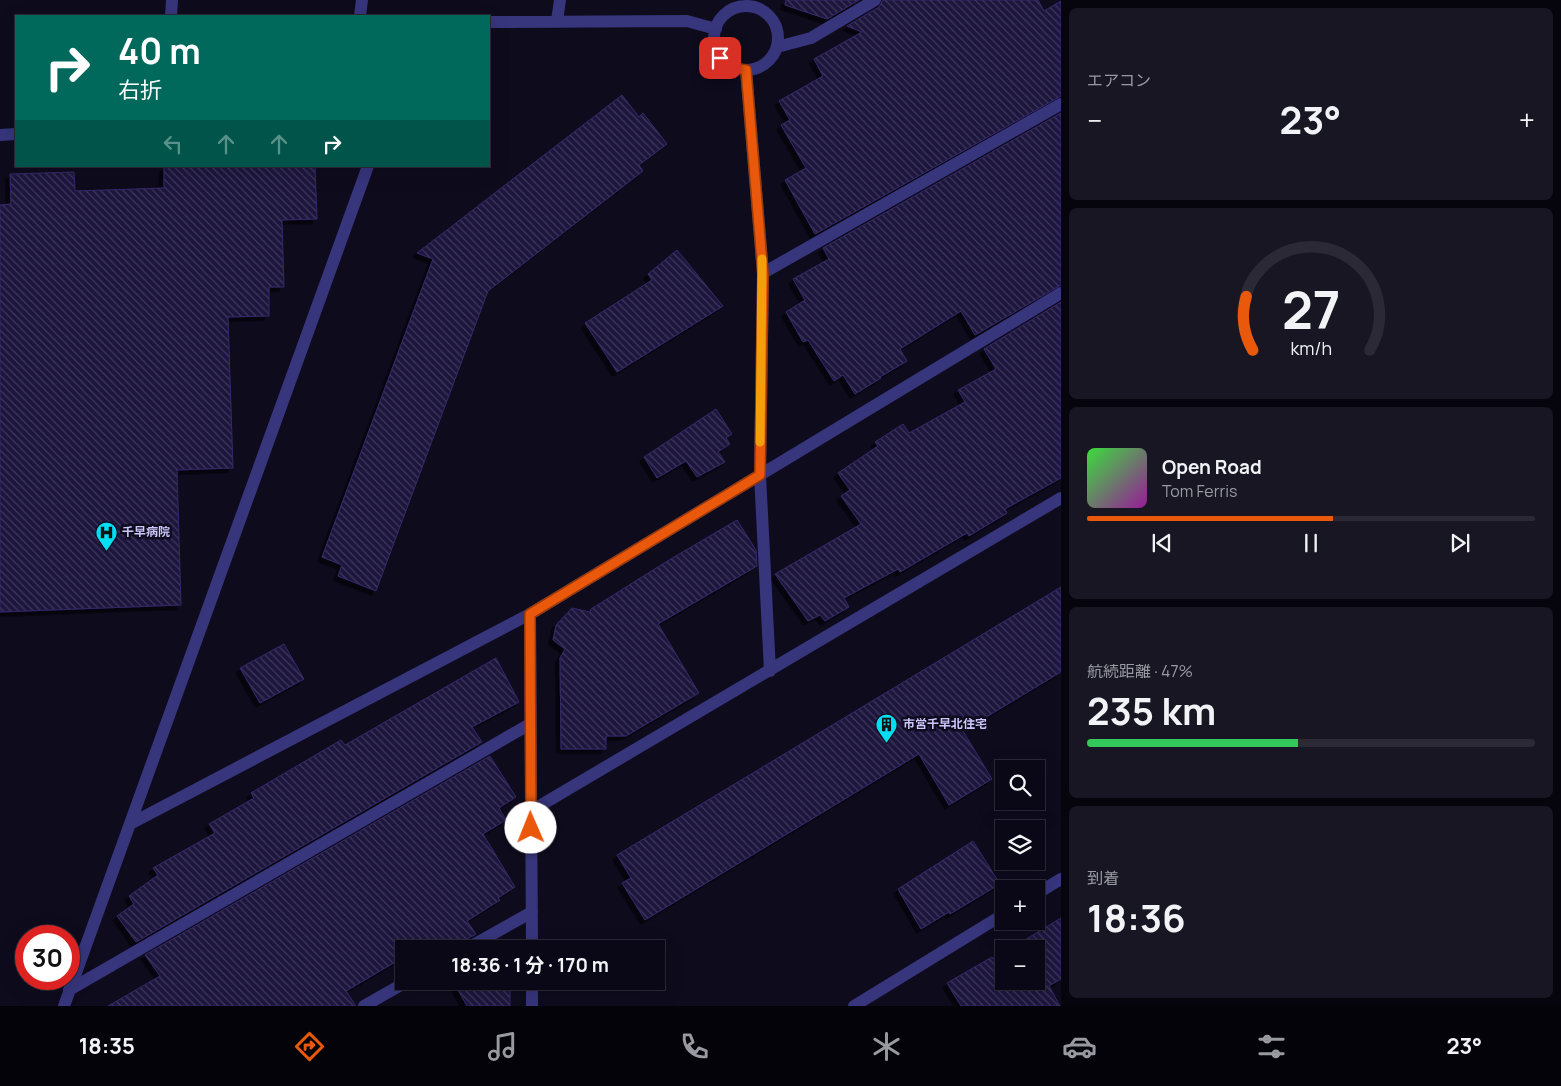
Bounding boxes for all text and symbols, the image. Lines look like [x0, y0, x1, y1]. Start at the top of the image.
text: 40 m [118, 27, 201, 75]
icon: right [35, 35, 100, 100]
pin [699, 37, 741, 79]
icon: arrive [706, 44, 734, 72]
text: エアコン [1087, 69, 1151, 91]
text: 右折 [118, 75, 162, 105]
text: 23° [1280, 93, 1341, 145]
text: − [1087, 101, 1102, 139]
text: + [1519, 101, 1535, 139]
icon: left [159, 130, 187, 158]
icon: ahead [212, 130, 240, 158]
icon: ahead [265, 130, 293, 158]
icon: right [318, 130, 346, 158]
text: 27 [1282, 274, 1340, 345]
text: km/h [1290, 336, 1332, 360]
text: Open Road [1162, 454, 1262, 480]
text: Tom Ferris [1162, 480, 1237, 502]
hospital icon: 千早病院 [94, 520, 118, 551]
place label: 千早病院 [122, 523, 170, 540]
icon: previous [1148, 529, 1176, 557]
icon: pause [1297, 529, 1325, 557]
icon: next [1446, 529, 1474, 557]
text: 航続距離 · 47% [1087, 660, 1193, 682]
text: 235 km [1087, 684, 1216, 736]
building icon: 市営千早北住宅 [875, 712, 899, 743]
place label: 市営千早北住宅 [903, 715, 987, 732]
map controls [995, 760, 1045, 990]
button: search [995, 760, 1045, 810]
position arrow [504, 801, 556, 853]
button: layers [995, 820, 1045, 870]
text: 到着 [1087, 867, 1119, 889]
button: + [995, 880, 1045, 930]
text: 18:36 [1087, 891, 1186, 943]
speed limit sign: 30 [15, 925, 80, 990]
button: − [995, 940, 1045, 990]
text: 18:36 · 1 分 · 170 m [451, 952, 609, 978]
icon: directions [292, 1029, 327, 1064]
icon: music [485, 1029, 520, 1064]
icon: phone [677, 1029, 712, 1064]
icon: climate [869, 1029, 904, 1064]
icon: car [1062, 1029, 1097, 1064]
icon: filters [1254, 1029, 1289, 1064]
text: 18:35 [79, 1031, 135, 1061]
text: 23° [1446, 1031, 1482, 1061]

